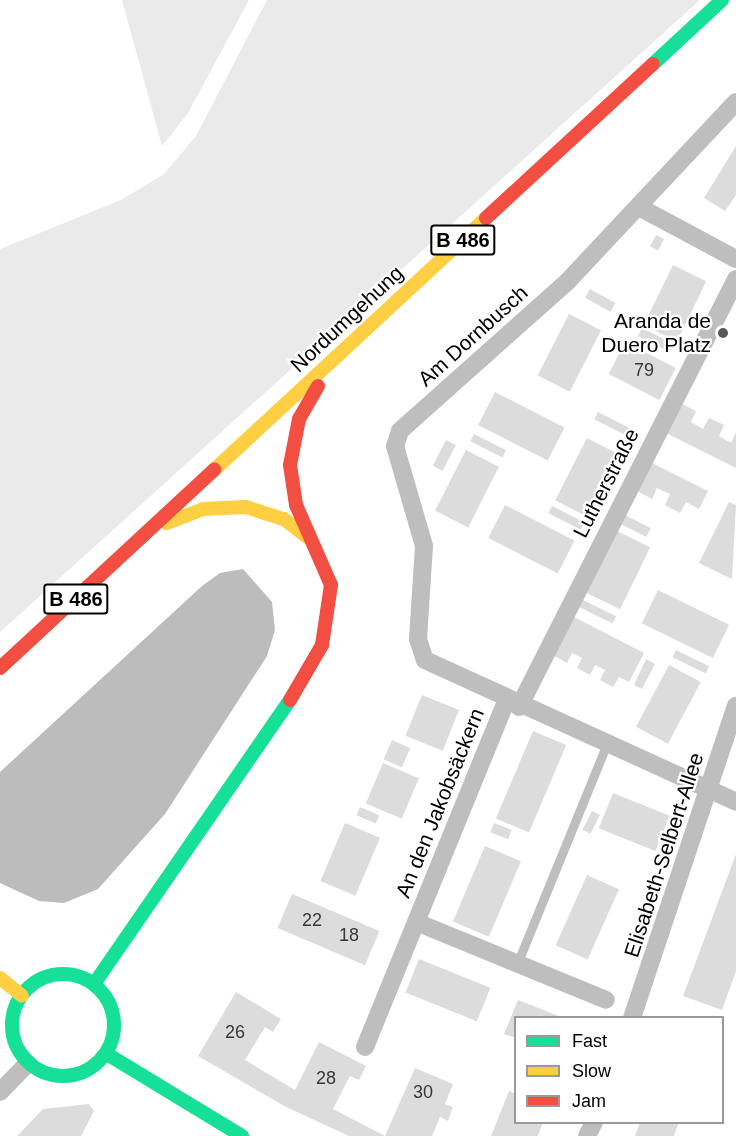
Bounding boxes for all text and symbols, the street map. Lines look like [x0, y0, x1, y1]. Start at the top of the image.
road number: B 486 [430, 223, 496, 257]
street label: Nordumgehung [285, 260, 409, 378]
street label: Am Dornbusch [413, 280, 533, 392]
place label: Aranda de Duero Platz [601, 308, 711, 358]
marker: Aranda de Duero Platz [716, 326, 730, 340]
house number: 79 [634, 359, 654, 381]
street label: Lutherstraße [568, 424, 644, 542]
road number: B 486 [43, 582, 109, 616]
street label: An den Jakobsäckern [390, 705, 490, 901]
street label: Elisabeth-Selbert-Allee [619, 750, 709, 960]
house number: 22 [302, 909, 322, 931]
house number: 18 [339, 924, 359, 946]
legend [514, 1016, 724, 1124]
house number: 26 [225, 1021, 245, 1043]
text: Fast [572, 1031, 607, 1051]
text: Slow [572, 1061, 611, 1081]
house number: 28 [316, 1067, 336, 1089]
house number: 30 [413, 1081, 433, 1103]
text: Jam [572, 1091, 606, 1111]

